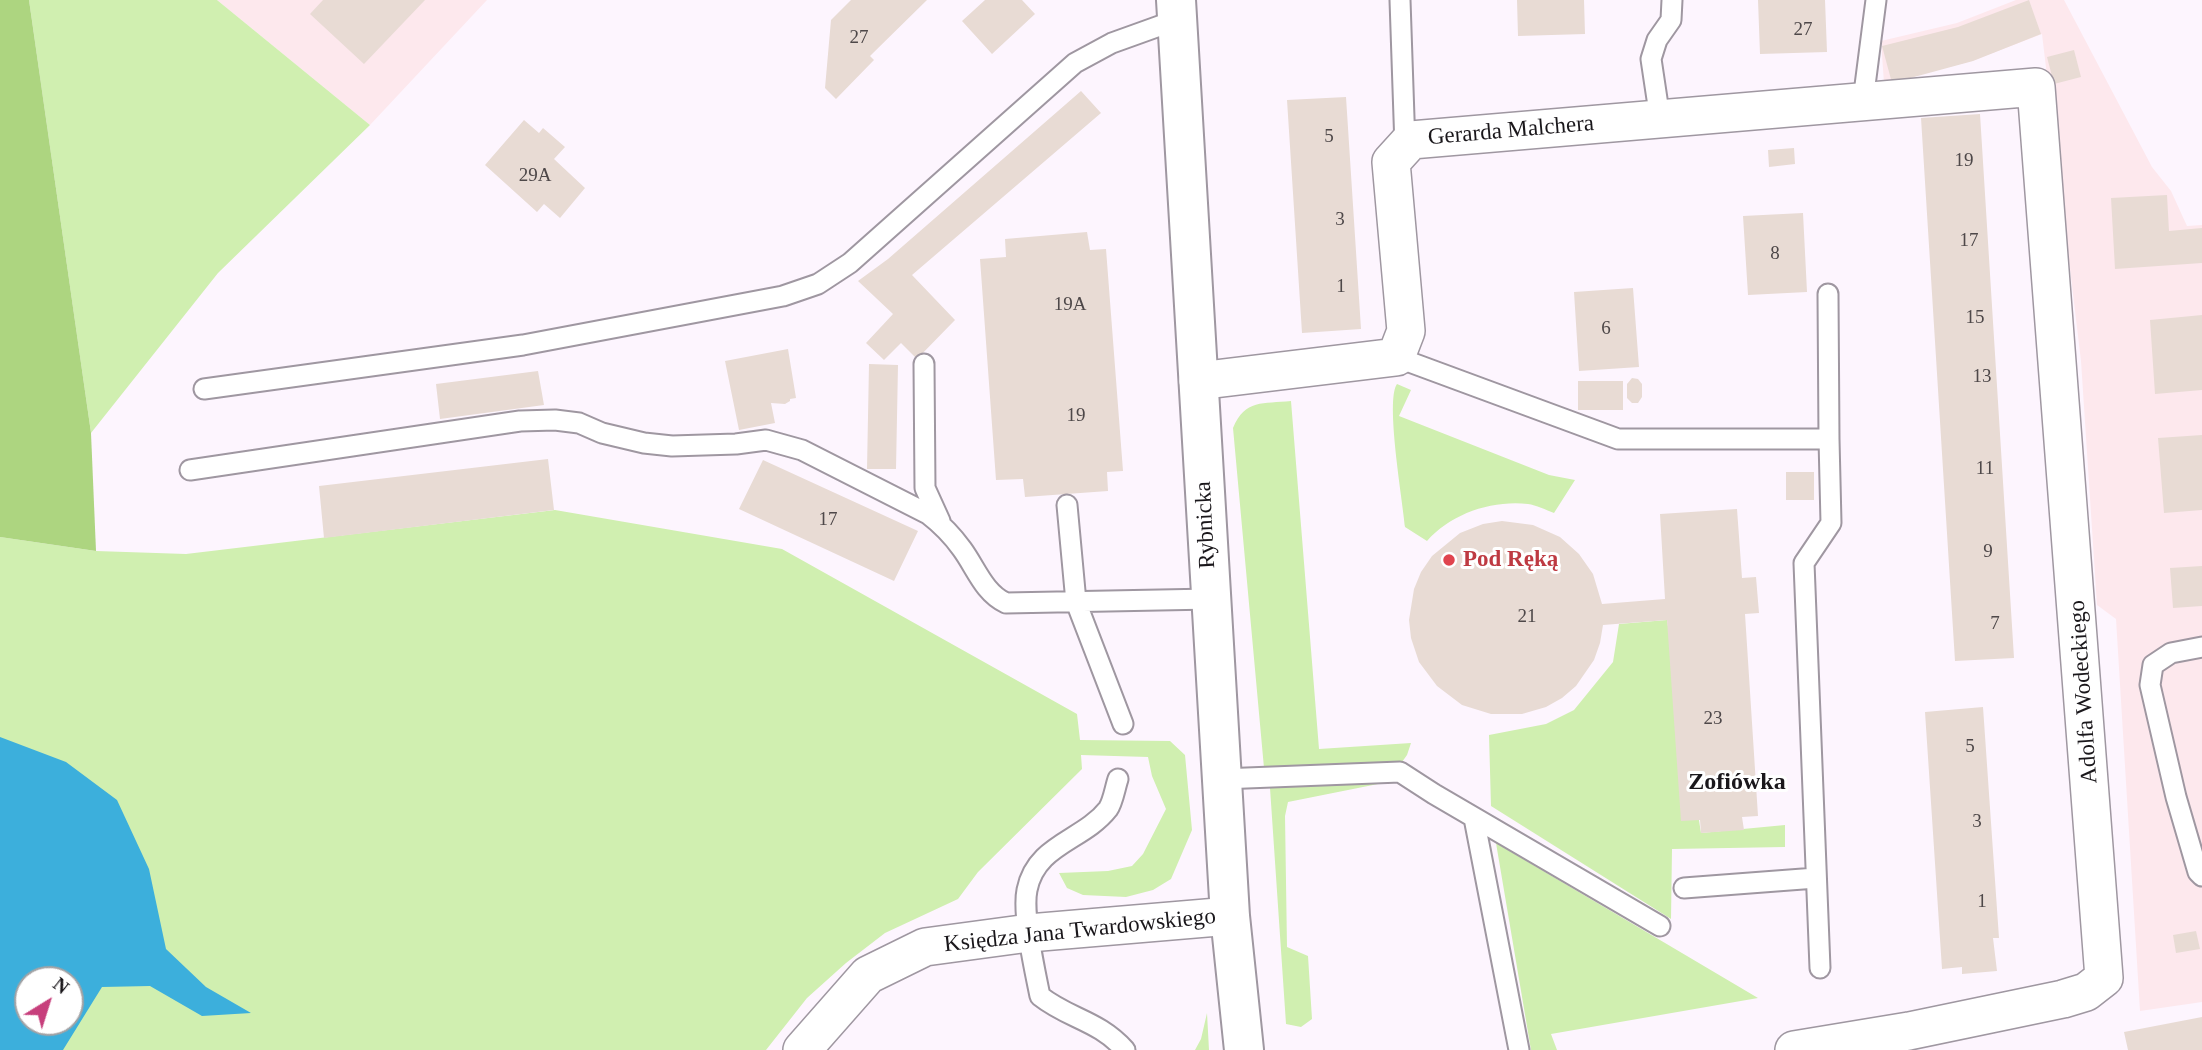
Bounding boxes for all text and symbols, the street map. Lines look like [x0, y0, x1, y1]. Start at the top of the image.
house number: 27 [1794, 19, 1812, 41]
house number: 27 [849, 27, 868, 49]
street label: Gerarda Malchera [1427, 110, 1595, 152]
house number: 5 [1324, 126, 1334, 148]
house number: 19 [1954, 150, 1973, 172]
house number: 29A [519, 165, 551, 187]
house number: 3 [1335, 209, 1345, 231]
house number: 17 [1960, 230, 1978, 252]
house number: 8 [1770, 243, 1780, 265]
house number: 1 [1336, 276, 1346, 298]
house number: 19A [1054, 294, 1086, 316]
house number: 15 [1966, 307, 1984, 329]
house number: 6 [1601, 318, 1611, 340]
house number: 13 [1973, 366, 1992, 388]
house number: 19 [1066, 405, 1086, 427]
house number: 11 [1976, 458, 1994, 480]
street label: Rybnicka [1190, 481, 1222, 569]
house number: 17 [818, 509, 838, 531]
house number: 9 [1983, 541, 1993, 563]
place label: Pod Ręką [1463, 546, 1558, 574]
marker: Pod Ręką [1441, 552, 1457, 568]
street label: Adolfa Wodeckiego [2064, 599, 2104, 785]
house number: 21 [1518, 606, 1536, 628]
house number: 7 [1990, 613, 2000, 635]
house number: 23 [1704, 708, 1722, 730]
house number: 5 [1965, 736, 1975, 758]
district label: Zofiówka [1688, 769, 1786, 797]
house number: 3 [1972, 811, 1982, 833]
house number: 1 [1977, 891, 1987, 913]
street label: Księdza Jana Twardowskiego [943, 903, 1217, 959]
north arrow [14, 966, 84, 1036]
text: N [49, 973, 73, 998]

